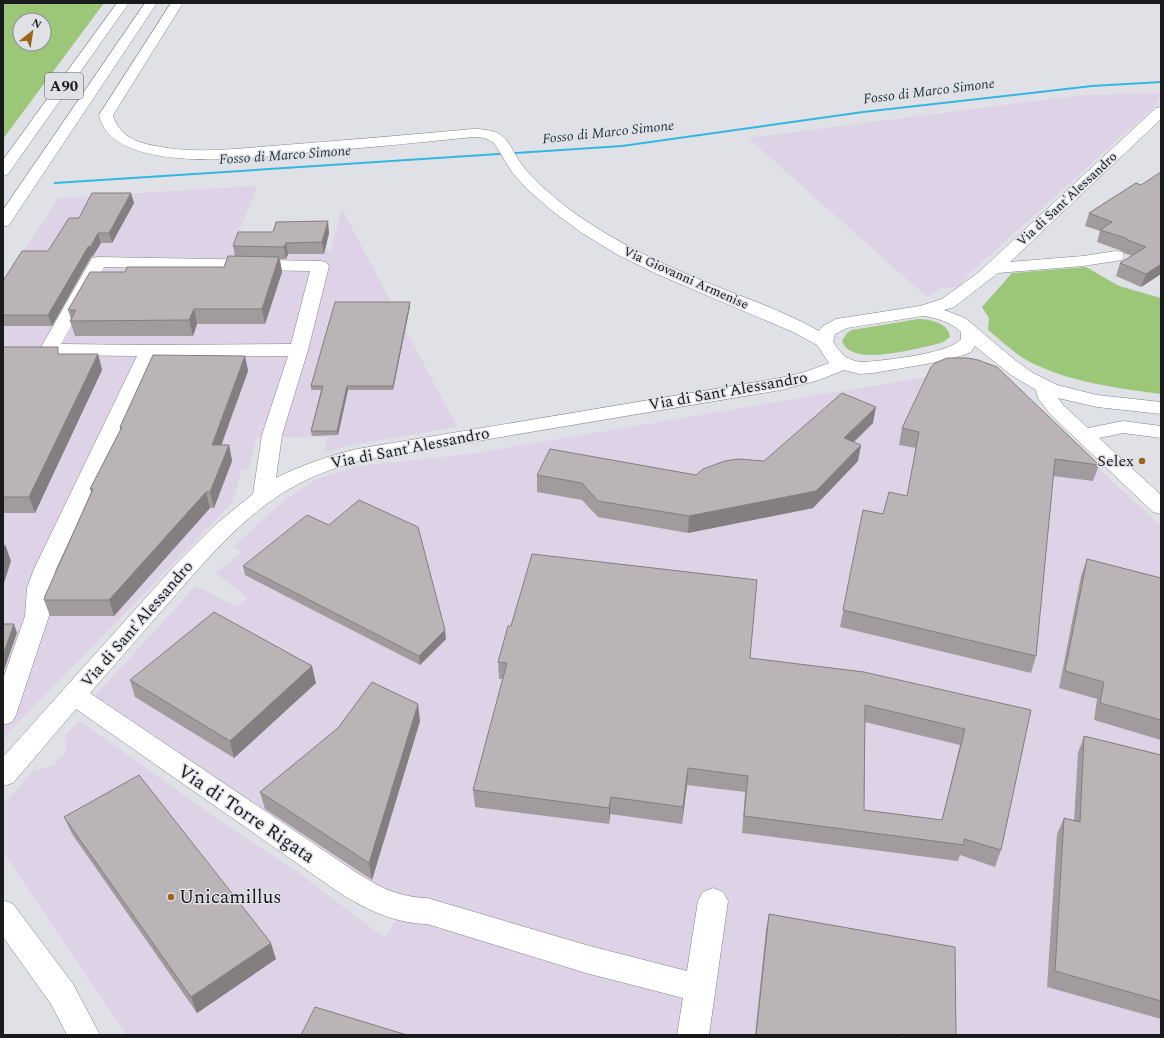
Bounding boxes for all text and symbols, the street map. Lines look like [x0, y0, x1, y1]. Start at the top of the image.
north arrow [12, 12, 52, 52]
text: N [29, 14, 45, 33]
road number: A90 [45, 73, 83, 99]
water label: Fosso di Marco Simone [862, 73, 996, 109]
water label: Fosso di Marco Simone [541, 115, 675, 149]
water label: Fosso di Marco Simone [218, 140, 352, 170]
street label: Via di Sant'Alessandro [1012, 147, 1122, 251]
street label: Via Giovanni Armenise [620, 241, 752, 315]
street label: Via di Sant'Alessandro [647, 365, 809, 417]
street label: Via di Sant'Alessandro [329, 421, 491, 475]
place label: Selex [1097, 449, 1134, 473]
marker: Selex [1137, 456, 1147, 466]
street label: Via di Sant'Alessandro [75, 555, 199, 693]
street label: Via di Torre Rigata [171, 757, 321, 871]
place label: Unicamillus [179, 883, 282, 912]
marker: Unicamillus [166, 892, 176, 902]

